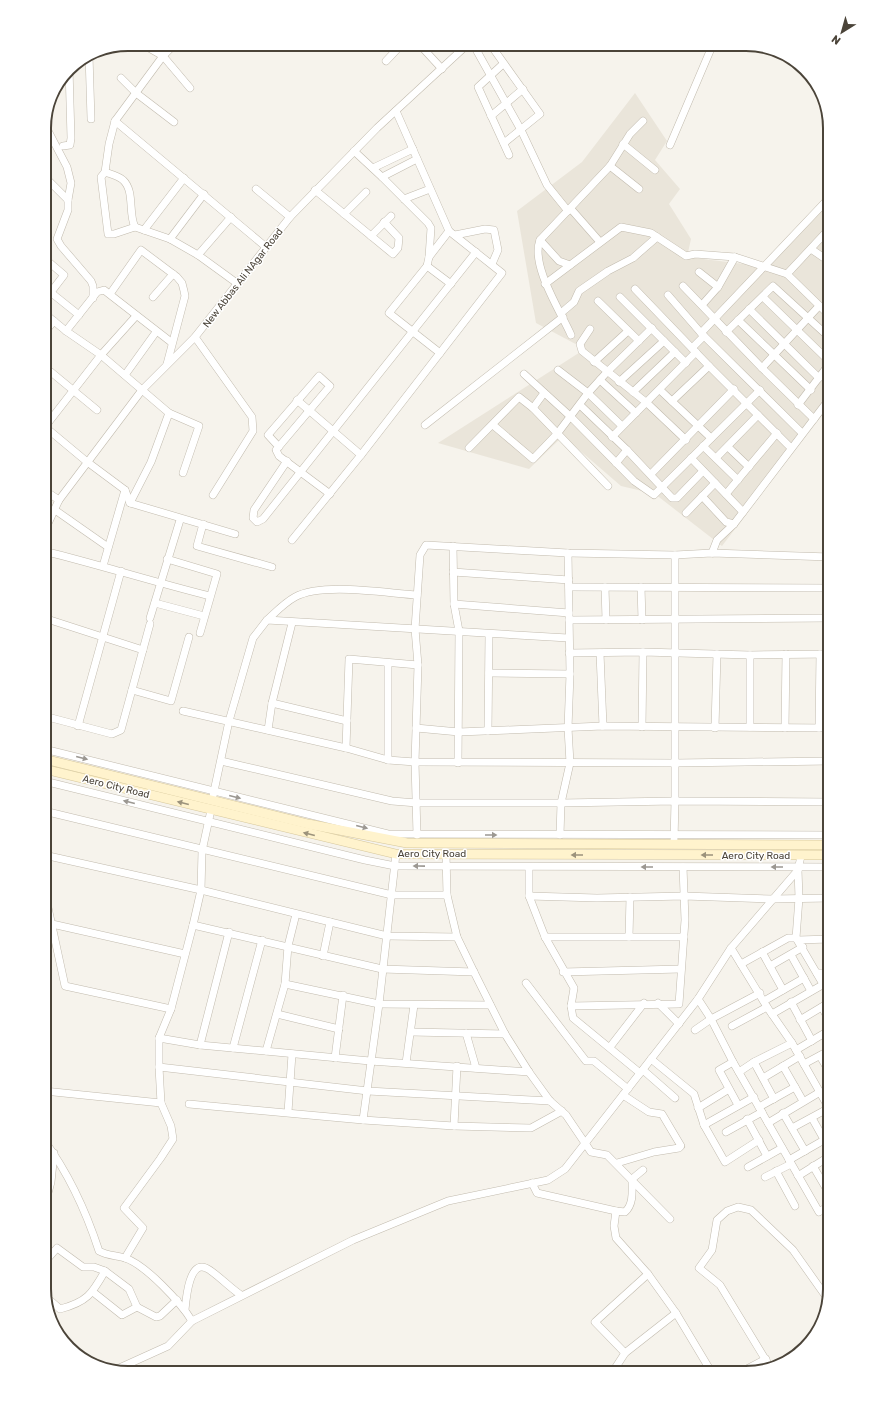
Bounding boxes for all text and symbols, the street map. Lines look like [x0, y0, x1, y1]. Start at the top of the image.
north arrow [822, 12, 862, 52]
text: N [829, 32, 843, 47]
street label: New Abbas Ali NAgar Road [201, 226, 285, 330]
one-way arrow [76, 756, 88, 762]
street label: Aero City Road [81, 773, 151, 801]
one-way arrow [229, 794, 241, 800]
one-way arrow [122, 799, 134, 805]
one-way arrow [177, 800, 189, 806]
one-way arrow [356, 824, 368, 830]
one-way arrow [303, 831, 315, 837]
one-way arrow [485, 832, 498, 838]
street label: Aero City Road [398, 848, 466, 860]
street label: Aero City Road [722, 850, 790, 862]
one-way arrow [570, 852, 583, 858]
one-way arrow [700, 852, 713, 858]
one-way arrow [412, 863, 425, 869]
one-way arrow [640, 864, 653, 870]
one-way arrow [770, 864, 783, 870]

